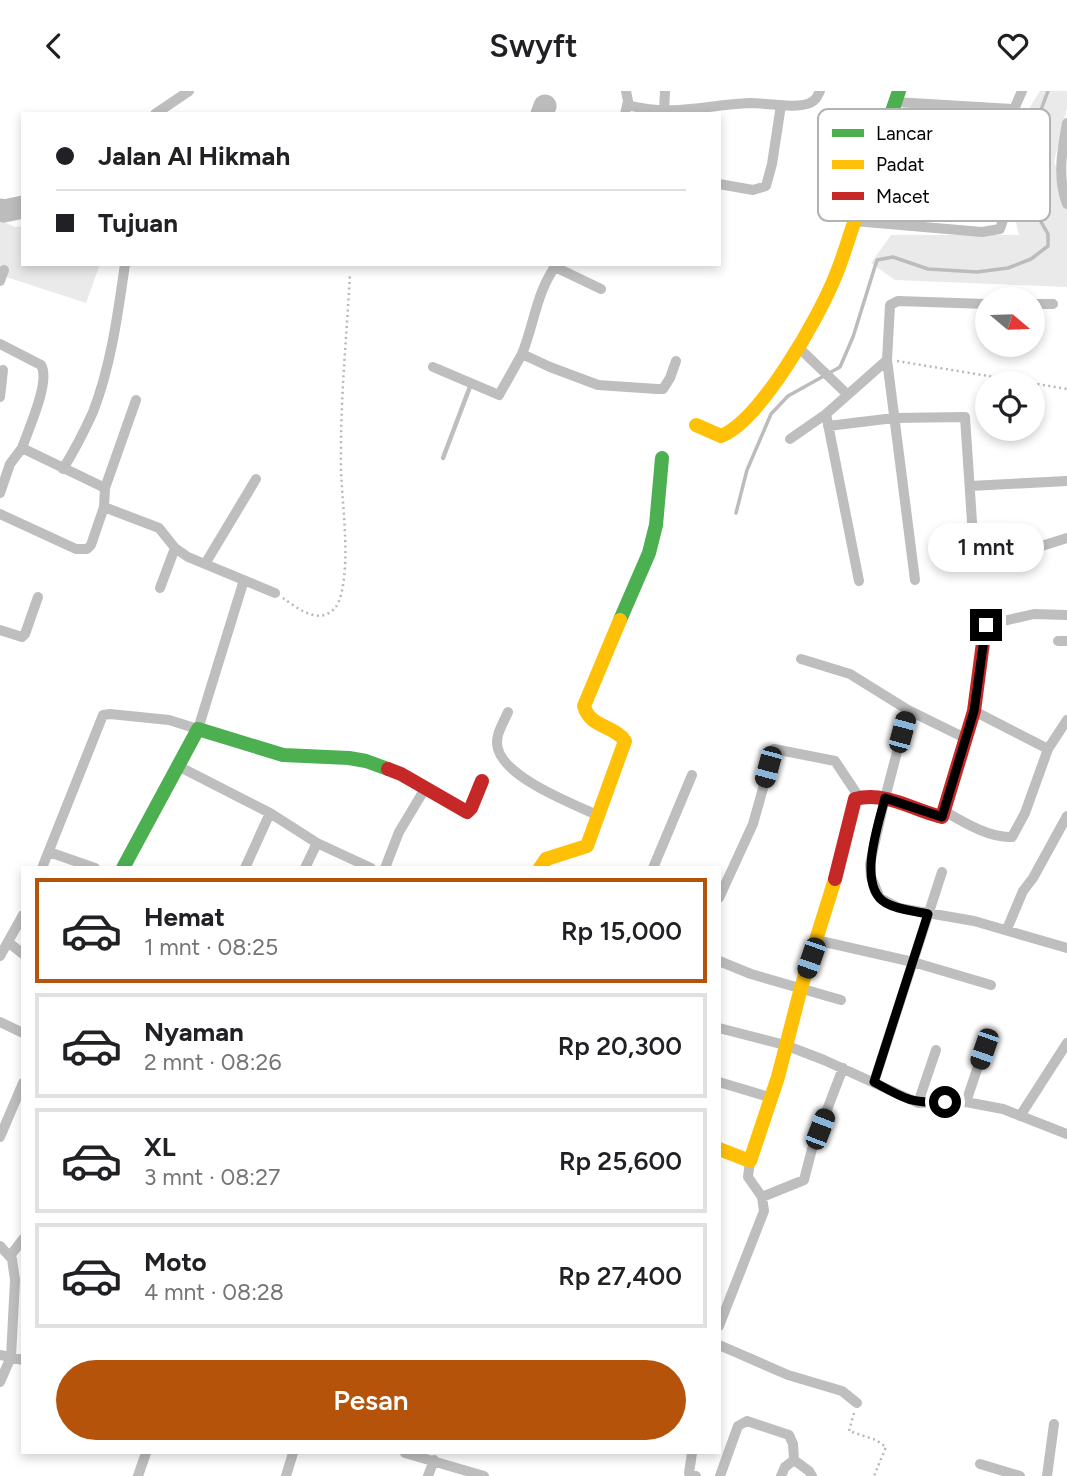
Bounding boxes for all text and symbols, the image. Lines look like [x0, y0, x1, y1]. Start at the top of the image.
icon: back [35, 27, 73, 65]
text: Swyft [489, 27, 578, 65]
icon: heart [994, 27, 1032, 65]
legend [818, 109, 1050, 221]
text: Lancar [876, 122, 933, 145]
text: Jalan Al Hikmah [98, 140, 290, 172]
text: Padat [876, 153, 925, 176]
text: Macet [876, 185, 930, 208]
text: Tujuan [98, 207, 178, 239]
north arrow [975, 287, 1045, 357]
map controls [975, 287, 1045, 441]
button: locate [975, 371, 1045, 441]
callout: 1 mnt [928, 524, 1044, 573]
text: 1 mnt [957, 533, 1015, 561]
route end [970, 609, 1002, 641]
car [887, 709, 918, 755]
car [753, 744, 784, 790]
icon: car [60, 899, 123, 962]
text: Hemat [144, 901, 225, 933]
text: Rp 15,000 [561, 915, 682, 947]
text: 1 mnt · 08:25 [144, 933, 278, 961]
car [795, 935, 828, 981]
icon: car [60, 1014, 123, 1077]
text: Nyaman [144, 1016, 244, 1048]
car [968, 1026, 1001, 1072]
text: Rp 20,300 [558, 1030, 682, 1062]
text: 2 mnt · 08:26 [144, 1048, 281, 1076]
route start [929, 1086, 961, 1118]
car [803, 1106, 838, 1152]
icon: car [60, 1129, 123, 1192]
text: XL [144, 1131, 176, 1163]
text: Rp 25,600 [559, 1145, 682, 1177]
text: 3 mnt · 08:27 [144, 1163, 280, 1191]
icon: car [60, 1244, 123, 1307]
text: Moto [144, 1246, 207, 1278]
text: Rp 27,400 [558, 1260, 682, 1292]
text: 4 mnt · 08:28 [144, 1278, 284, 1306]
button: Pesan [56, 1360, 686, 1440]

